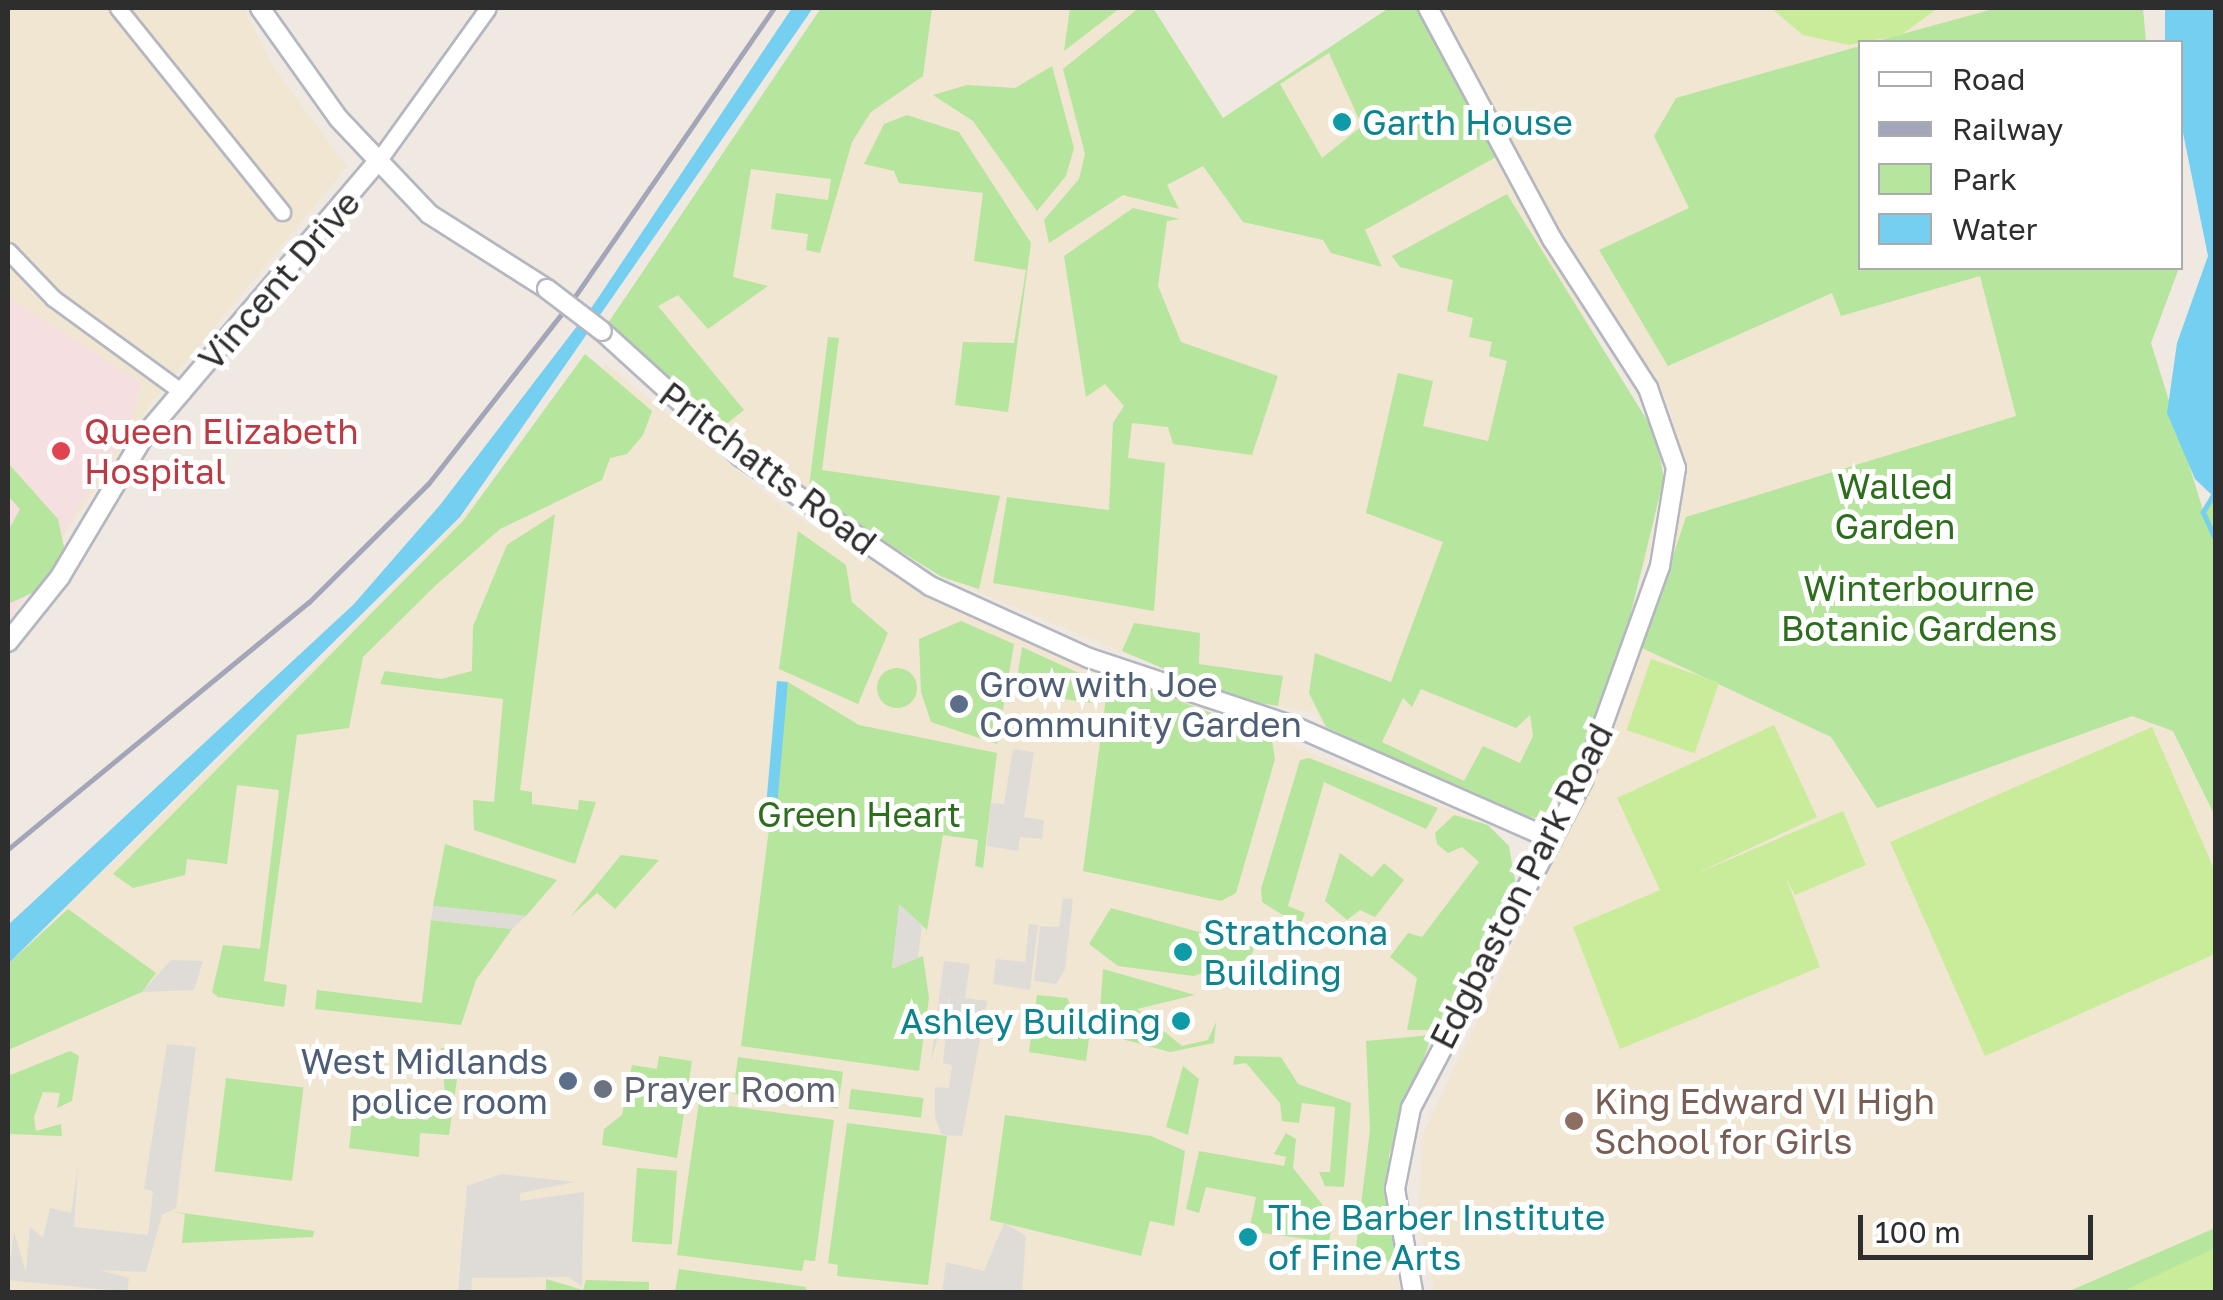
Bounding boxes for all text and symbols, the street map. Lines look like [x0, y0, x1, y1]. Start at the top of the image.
legend [1858, 40, 2183, 270]
text: Road [1952, 61, 2026, 97]
place label: Garth House [1362, 101, 1573, 143]
marker: Garth House [1331, 111, 1353, 133]
text: Railway [1952, 111, 2063, 147]
text: Park [1952, 161, 2017, 197]
street label: Vincent Drive [190, 182, 368, 378]
text: Water [1952, 211, 2037, 247]
street label: Pritchatts Road [651, 373, 885, 563]
place label: Queen Elizabeth Hospital [84, 410, 359, 492]
marker: Queen Elizabeth Hospital [48, 438, 74, 464]
park label: Walled Garden [1834, 465, 1956, 547]
park label: Winterbourne Botanic Gardens [1781, 567, 2057, 649]
place label: Grow with Joe Community Garden [979, 663, 1302, 745]
marker: Grow with Joe Community Garden [948, 693, 970, 715]
street label: Edgbaston Park Road [1421, 716, 1621, 1056]
park label: Green Heart [757, 793, 961, 835]
place label: Strathcona Building [1203, 911, 1388, 993]
marker: Strathcona Building [1172, 941, 1194, 963]
place label: Ashley Building [900, 1000, 1161, 1042]
marker: Ashley Building [1170, 1010, 1192, 1032]
place label: West Midlands police room [301, 1040, 548, 1122]
place label: Prayer Room [623, 1068, 836, 1110]
marker: West Midlands police room [557, 1070, 579, 1092]
marker: Prayer Room [592, 1078, 614, 1100]
place label: King Edward VI High School for Girls [1594, 1080, 1935, 1162]
marker: King Edward VI High School for Girls [1563, 1110, 1585, 1132]
scale bar [1863, 1195, 2098, 1257]
place label: The Barber Institute of Fine Arts [1268, 1196, 1605, 1278]
text: 100 m [1875, 1214, 1961, 1250]
marker: The Barber Institute of Fine Arts [1237, 1226, 1259, 1248]

